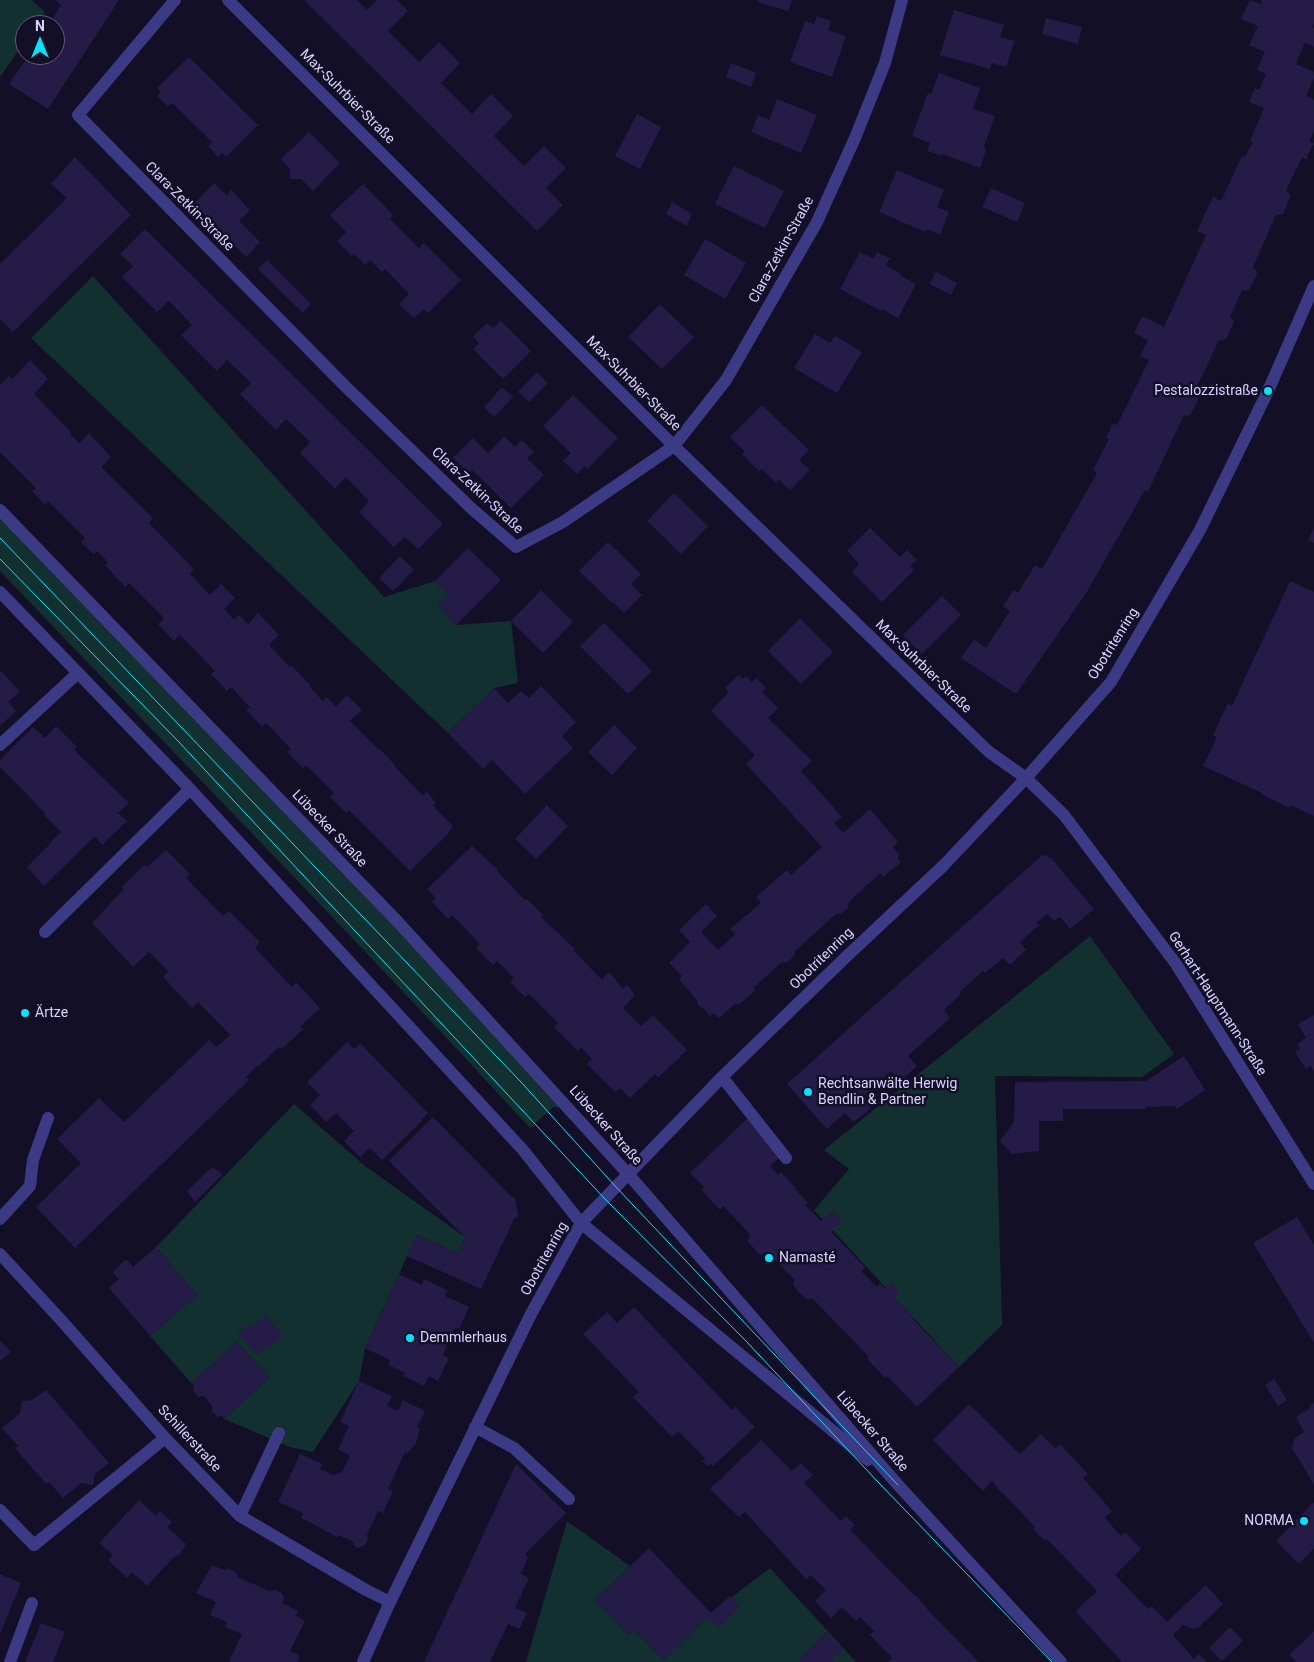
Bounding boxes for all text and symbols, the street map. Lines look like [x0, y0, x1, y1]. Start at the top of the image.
north arrow [15, 15, 65, 65]
text: N [35, 18, 45, 34]
street label: Max-Suhrbier-Straße [296, 46, 398, 148]
street label: Clara-Zetkin-Straße [141, 159, 237, 255]
street label: Clara-Zetkin-Straße [746, 194, 818, 306]
street label: Max-Suhrbier-Straße [582, 333, 684, 435]
place label: Pestalozzistraße [1154, 383, 1258, 399]
marker: Pestalozzistraße [1262, 385, 1274, 397]
street label: Clara-Zetkin-Straße [428, 444, 526, 538]
street label: Obotritenring [1085, 605, 1143, 683]
street label: Max-Suhrbier-Straße [871, 617, 975, 717]
street label: Lübecker Straße [288, 787, 370, 871]
street label: Obotritenring [787, 925, 857, 993]
street label: Gerhart-Hauptmann-Straße [1164, 929, 1270, 1079]
place label: Ärtze [35, 1005, 68, 1021]
marker: Ärtze [19, 1007, 31, 1019]
place label: Rechtsanwälte Herwig Bendlin & Partner [818, 1076, 957, 1108]
street label: Lübecker Straße [565, 1083, 645, 1169]
marker: Rechtsanwälte Herwig Bendlin & Partner [802, 1086, 814, 1098]
street label: Obotritenring [518, 1219, 572, 1299]
place label: Namasté [779, 1250, 836, 1266]
marker: Namasté [763, 1252, 775, 1264]
place label: Demmlerhaus [420, 1330, 507, 1346]
marker: Demmlerhaus [404, 1332, 416, 1344]
street label: Lübecker Straße [833, 1388, 911, 1476]
street label: Schillerstraße [154, 1402, 224, 1476]
place label: NORMA [1244, 1513, 1294, 1529]
marker: NORMA [1298, 1515, 1310, 1527]

